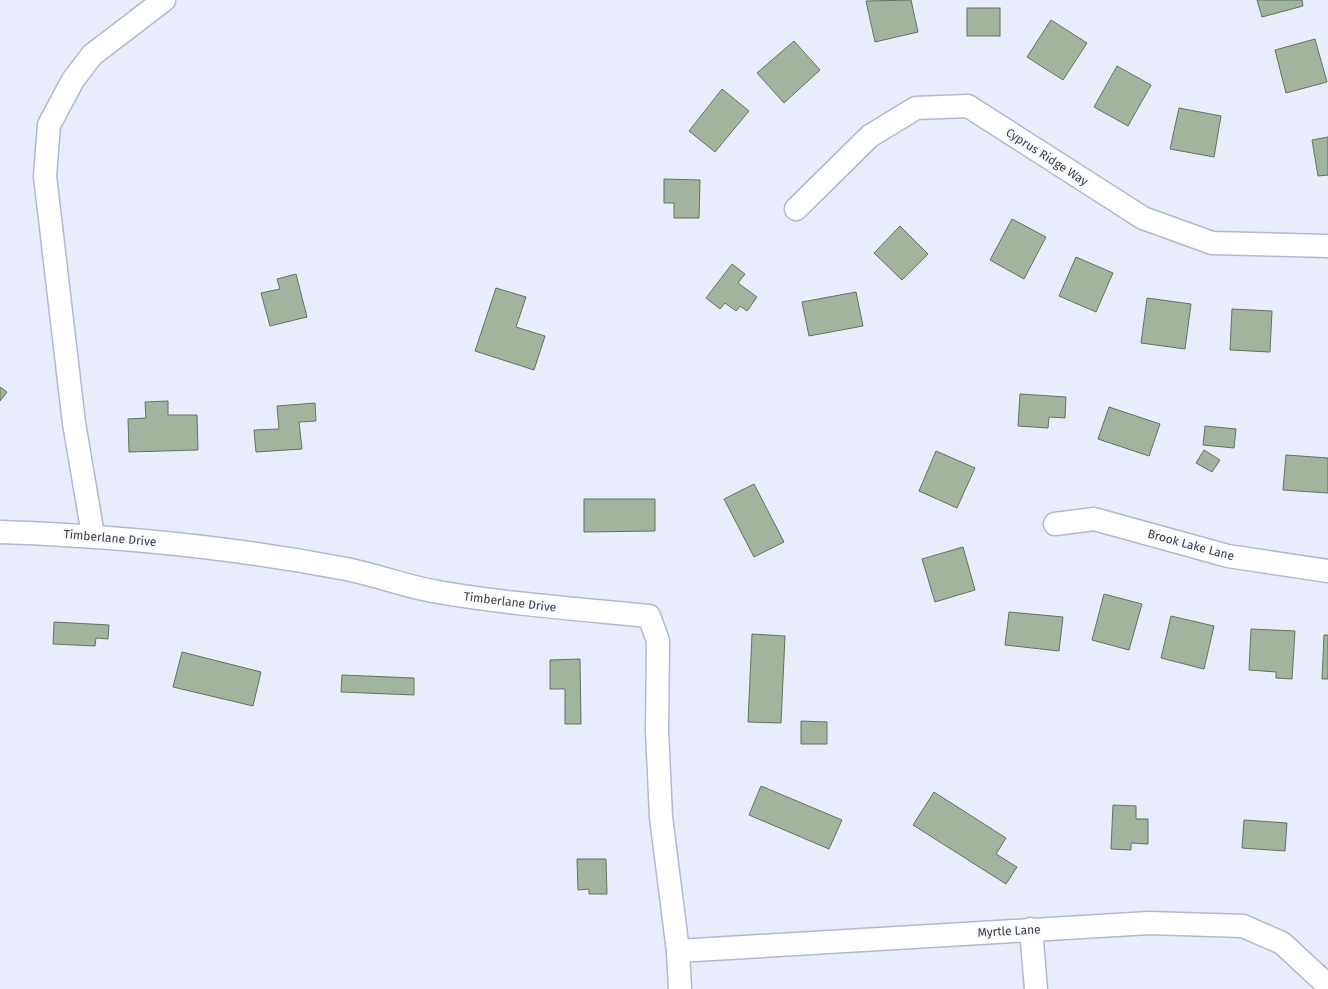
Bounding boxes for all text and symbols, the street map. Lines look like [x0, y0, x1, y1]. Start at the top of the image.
street label: Cyprus Ridge Way [1003, 125, 1091, 189]
street label: Timberlane Drive [63, 527, 157, 549]
street label: Brook Lake Lane [1146, 527, 1236, 563]
street label: Timberlane Drive [463, 589, 557, 615]
street label: Myrtle Lane [977, 922, 1041, 940]

